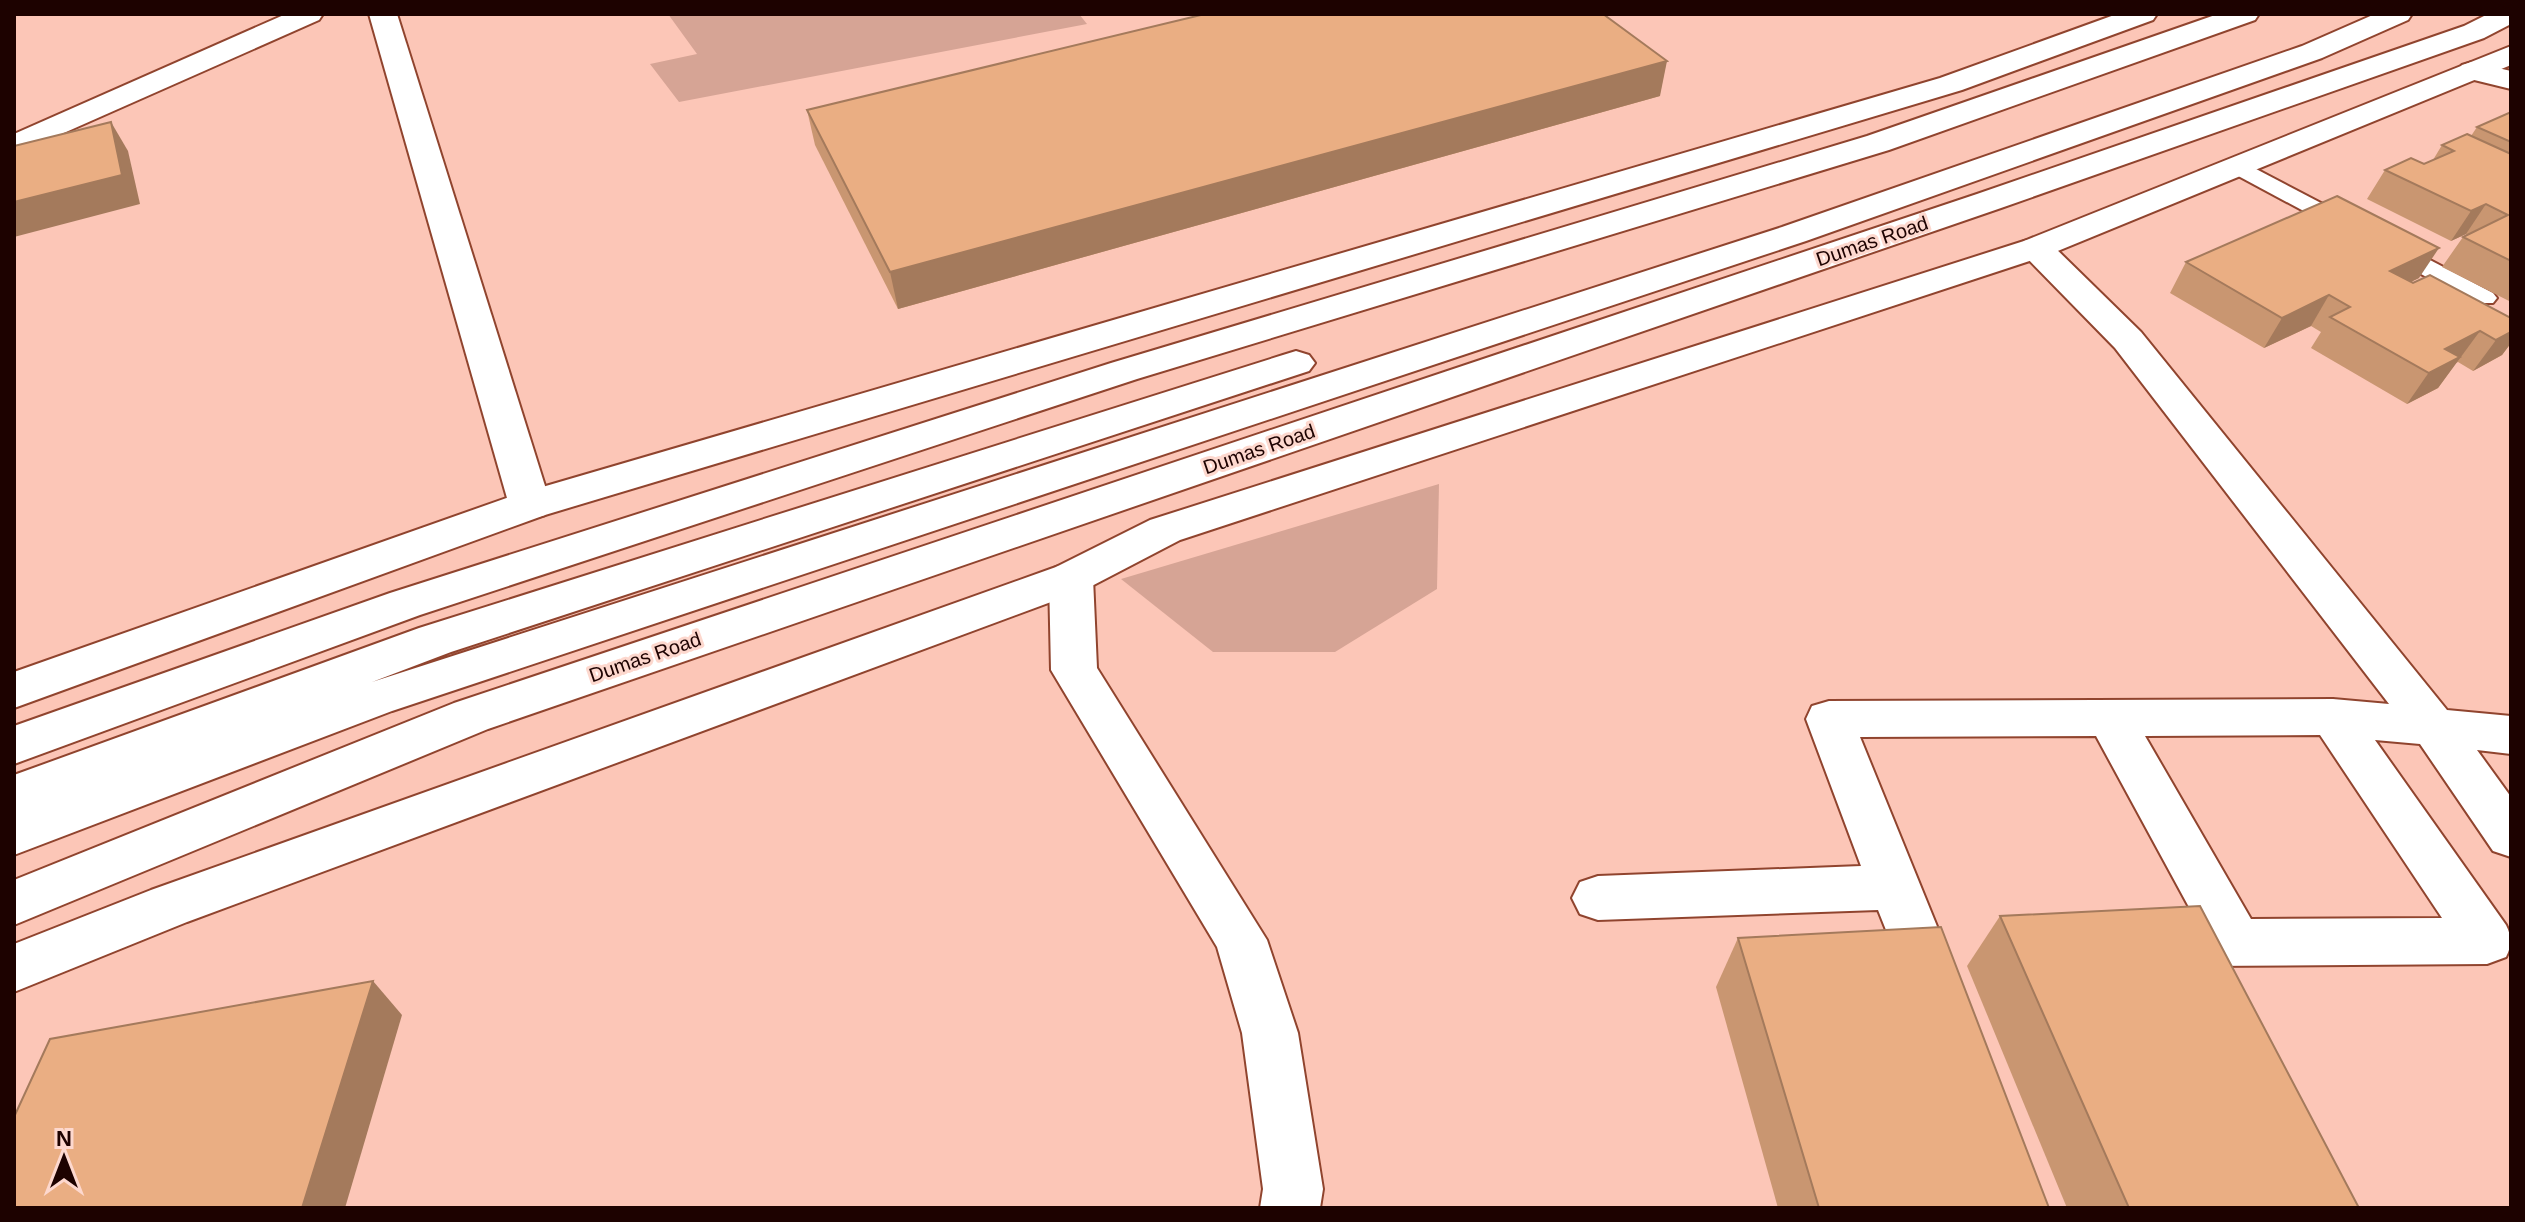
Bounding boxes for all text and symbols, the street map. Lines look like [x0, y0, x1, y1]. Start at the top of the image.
street label: Dumas Road [1813, 212, 1931, 270]
street label: Dumas Road [1200, 420, 1318, 478]
street label: Dumas Road [586, 628, 704, 686]
north arrow [24, 1118, 104, 1198]
text: N [56, 1126, 72, 1151]

